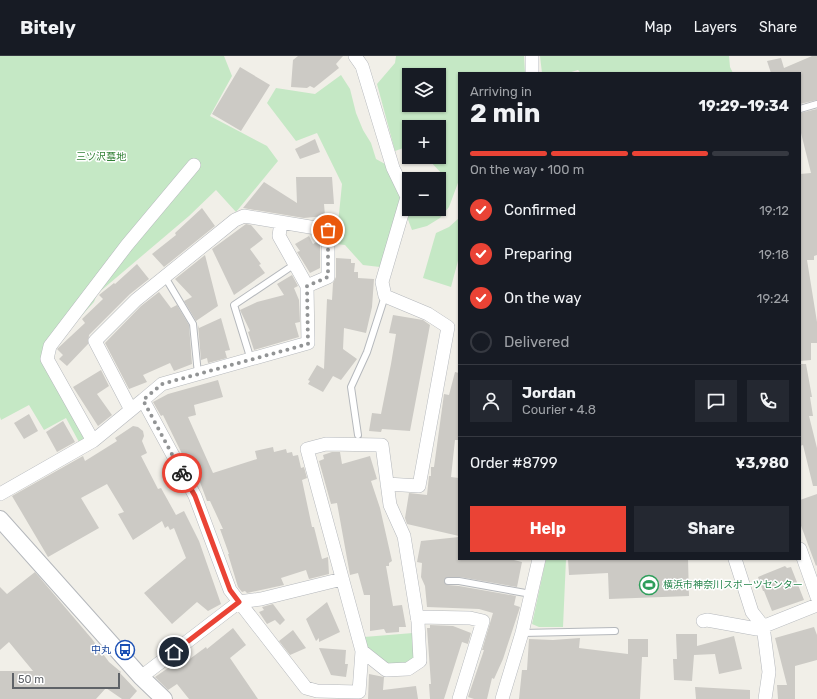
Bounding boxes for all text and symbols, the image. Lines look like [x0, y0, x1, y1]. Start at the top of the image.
text: Bitely [20, 16, 76, 39]
text: Map [645, 19, 672, 36]
text: Layers [694, 19, 737, 36]
text: Share [759, 19, 797, 36]
map controls [402, 68, 446, 216]
button: layers [402, 68, 446, 112]
text: Arriving in [470, 84, 532, 99]
text: 19:29–19:34 [699, 97, 789, 115]
text: 2 min [470, 98, 540, 129]
button: + [402, 120, 446, 164]
park label: 三ツ沢墓地 [76, 151, 127, 163]
text: On the way · 100 m [470, 162, 584, 177]
button: − [402, 172, 446, 216]
icon: check [470, 199, 492, 221]
text: Confirmed [504, 201, 576, 219]
text: 19:12 [759, 203, 789, 218]
pin [311, 213, 345, 247]
icon: bag [317, 219, 339, 241]
icon: check [470, 243, 492, 265]
text: Preparing [504, 245, 572, 263]
text: 19:18 [759, 247, 789, 262]
icon: check [470, 287, 492, 309]
text: On the way [504, 289, 582, 307]
text: 19:24 [757, 291, 789, 306]
text: Delivered [504, 333, 569, 351]
button: person [470, 380, 512, 422]
button: chat [695, 380, 737, 422]
button: phone [747, 380, 789, 422]
text: Jordan [522, 384, 576, 402]
text: Courier · 4.8 [522, 402, 596, 417]
courier [162, 453, 202, 493]
text: Order #8799 [470, 454, 558, 472]
text: ¥3,980 [735, 454, 789, 472]
icon: bike [171, 462, 193, 484]
button: Help [470, 506, 626, 552]
button: Share [634, 506, 789, 552]
sports icon: 横浜市神奈川スポーツセンター [638, 574, 660, 596]
place label: 横浜市神奈川スポーツセンター [663, 579, 803, 591]
pin [157, 635, 191, 669]
bus stop icon: 中丸 [114, 639, 136, 661]
icon: home [163, 641, 185, 663]
place label: 中丸 [91, 644, 111, 656]
scale bar [12, 671, 120, 690]
text: 50 m [18, 673, 44, 686]

